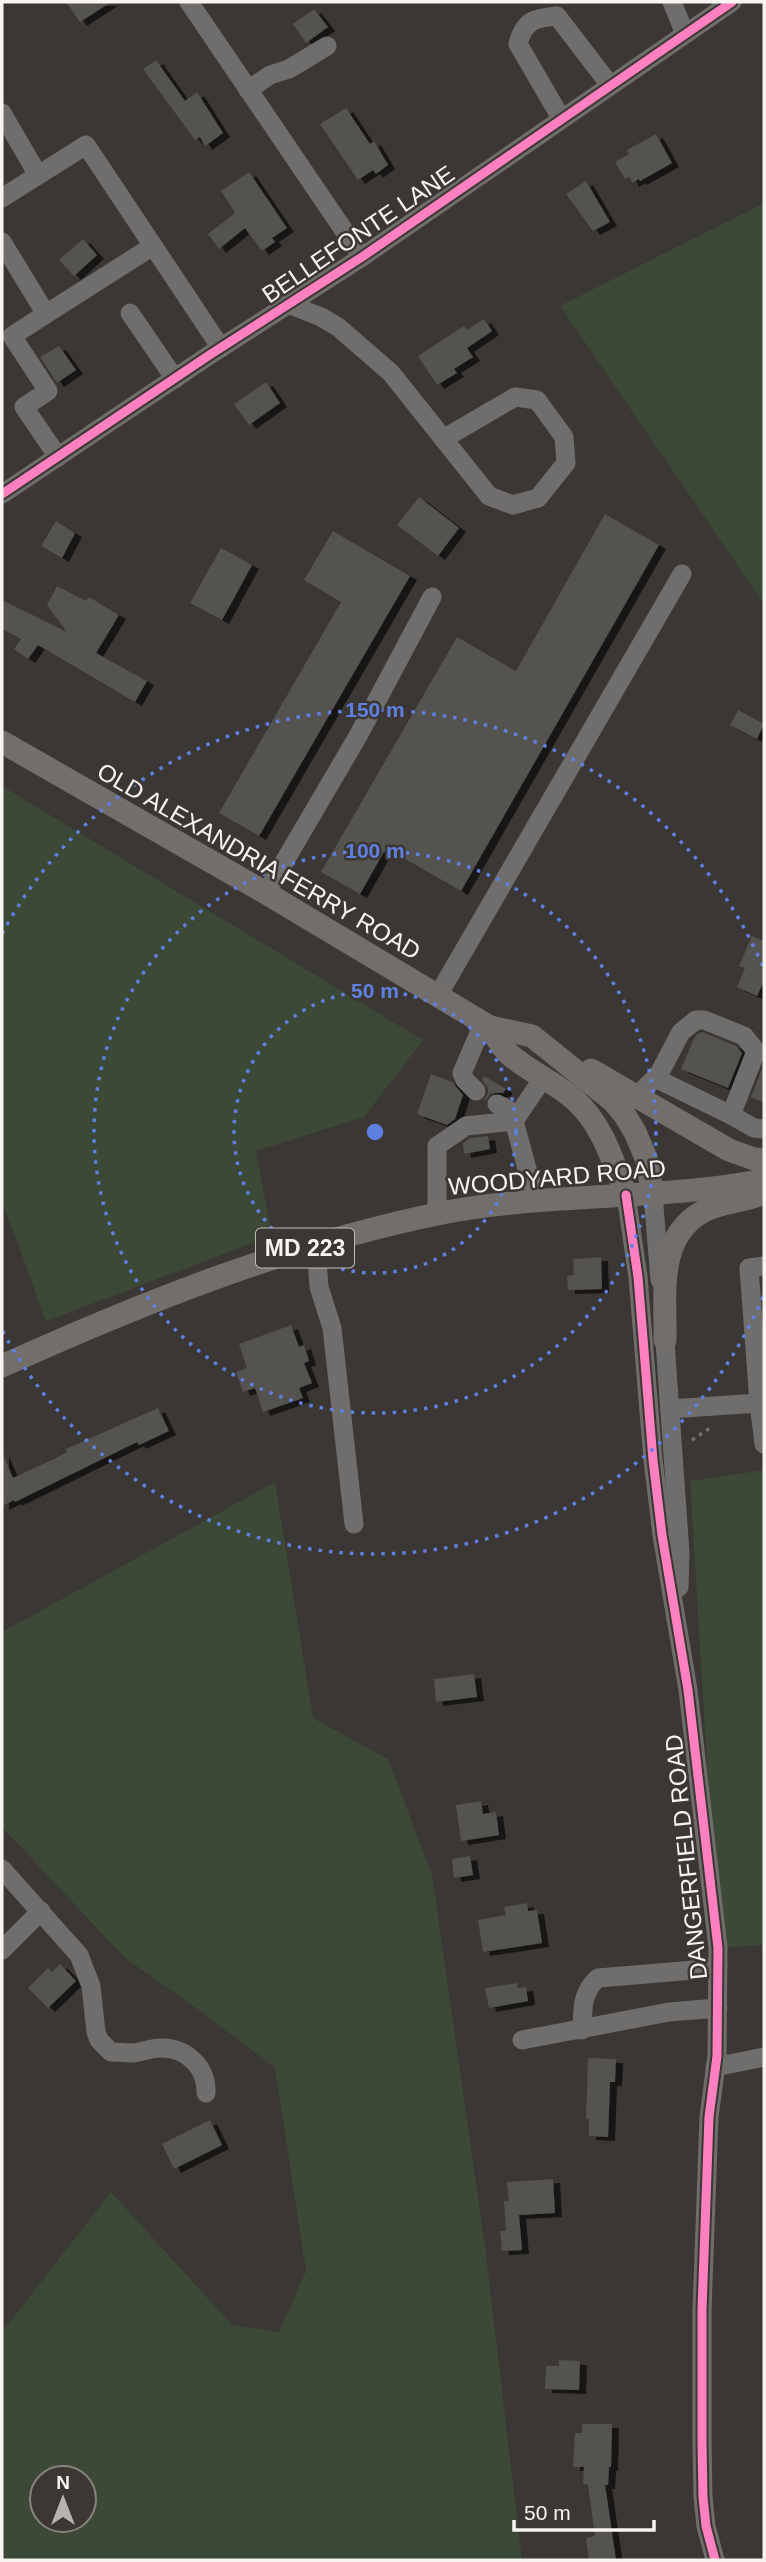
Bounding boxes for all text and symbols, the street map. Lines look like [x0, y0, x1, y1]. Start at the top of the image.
street label: BELLEFONTE LANE [257, 160, 459, 308]
text: 150 m [345, 698, 405, 721]
street label: OLD ALEXANDRIA FERRY ROAD [93, 757, 425, 965]
text: 100 m [345, 839, 405, 862]
text: 50 m [351, 979, 399, 1002]
centre of rings [363, 1120, 387, 1144]
street label: WOODYARD ROAD [447, 1154, 667, 1200]
road number: MD 223 [256, 1228, 354, 1268]
street label: DANGERFIELD ROAD [660, 1733, 712, 1981]
north arrow [28, 2464, 98, 2534]
text: N [56, 2472, 70, 2493]
scale bar [514, 2488, 654, 2532]
text: 50 m [524, 2501, 571, 2524]

